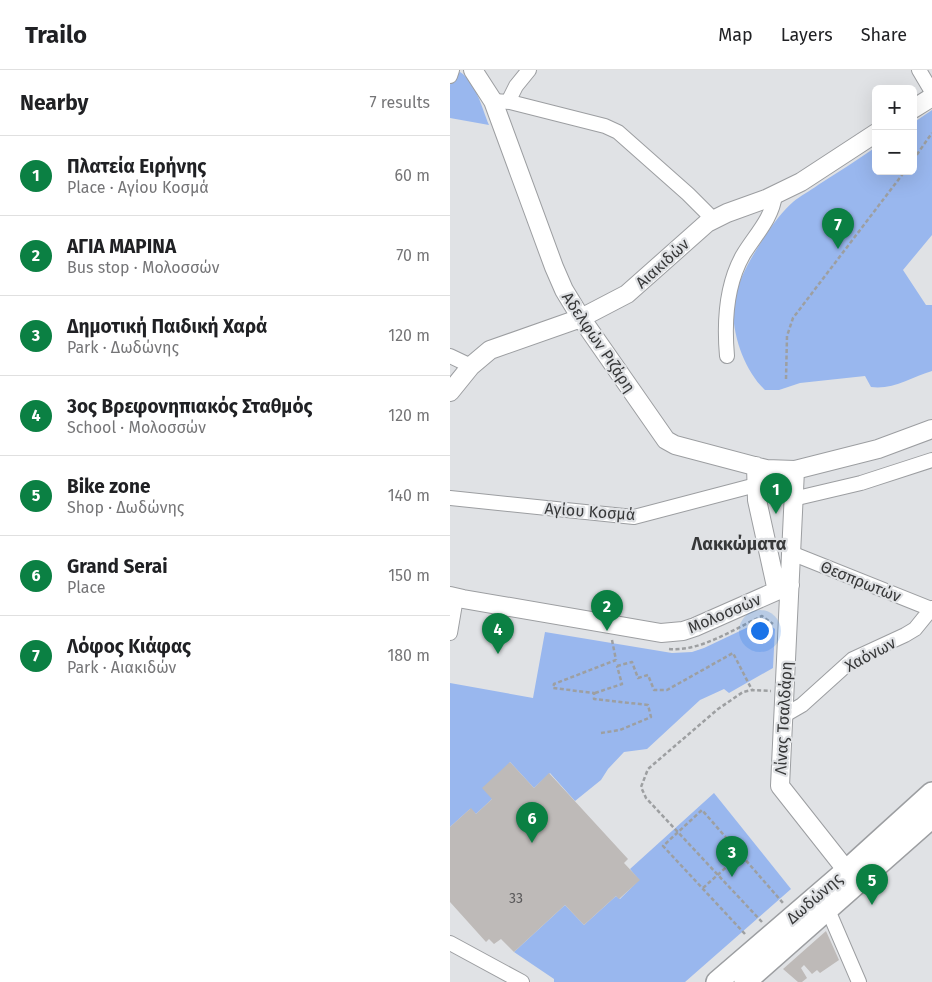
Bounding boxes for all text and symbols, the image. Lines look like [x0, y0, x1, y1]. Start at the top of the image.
text: Trailo [25, 21, 87, 49]
text: Map [718, 24, 753, 46]
text: Layers [781, 24, 833, 46]
text: Share [861, 24, 907, 46]
map controls [872, 85, 917, 175]
button: + [872, 85, 917, 130]
text: Nearby [20, 90, 88, 116]
text: 7 results [370, 93, 430, 112]
button: − [872, 130, 917, 175]
text: Πλατεία Ειρήνης [67, 155, 206, 178]
text: 1 [32, 166, 40, 185]
text: 60 m [395, 166, 430, 185]
text: Place · Αγίου Κοσμά [67, 178, 209, 197]
pin: 7 [822, 208, 854, 249]
street label: Αιακιδών [632, 234, 693, 292]
text: ΑΓΙΑ ΜΑΡΙΝΑ [67, 235, 176, 258]
text: 2 [32, 246, 40, 265]
text: 70 m [396, 246, 430, 265]
text: Bus stop · Μολοσσών [67, 258, 219, 277]
street label: Αδελφών Ριζάρη [558, 288, 639, 396]
text: Δημοτική Παιδική Χαρά [67, 315, 267, 338]
text: 3 [32, 326, 40, 345]
text: 120 m [388, 326, 430, 345]
text: Park · Δωδώνης [67, 338, 179, 357]
text: 3ος Βρεφονηπιακός Σταθμός [67, 395, 313, 418]
text: 4 [31, 406, 41, 425]
text: 120 m [388, 406, 430, 425]
text: School · Μολοσσών [67, 418, 206, 437]
pin: 1 [760, 473, 792, 514]
text: Bike zone [67, 475, 150, 498]
text: 5 [32, 486, 40, 505]
text: 140 m [388, 486, 430, 505]
text: Shop · Δωδώνης [67, 498, 184, 517]
street label: Αγίου Κοσμά [544, 499, 636, 524]
district label: Λακκώματα [691, 533, 787, 555]
text: Grand Serai [67, 555, 168, 578]
street label: Θεσπρωτών [818, 557, 904, 606]
text: 6 [31, 566, 41, 585]
text: 150 m [388, 566, 430, 585]
text: Place [67, 578, 106, 597]
street label: Μολοσσών [685, 589, 764, 637]
pin: 2 [591, 590, 623, 631]
pin: 4 [482, 613, 514, 654]
your location [747, 618, 773, 644]
street label: Χαόνων [842, 633, 899, 676]
text: Λόφος Κιάφας [67, 635, 191, 658]
text: 7 [32, 646, 40, 665]
text: 180 m [387, 646, 430, 665]
text: Park · Αιακιδών [67, 658, 176, 677]
street label: Λίνας Τσαλδάρη [771, 661, 796, 775]
pin: 6 [516, 802, 548, 843]
pin: 3 [716, 836, 748, 877]
pin: 5 [856, 864, 888, 905]
street label: Δωδώνης [782, 869, 847, 928]
house number: 33 [509, 890, 523, 907]

